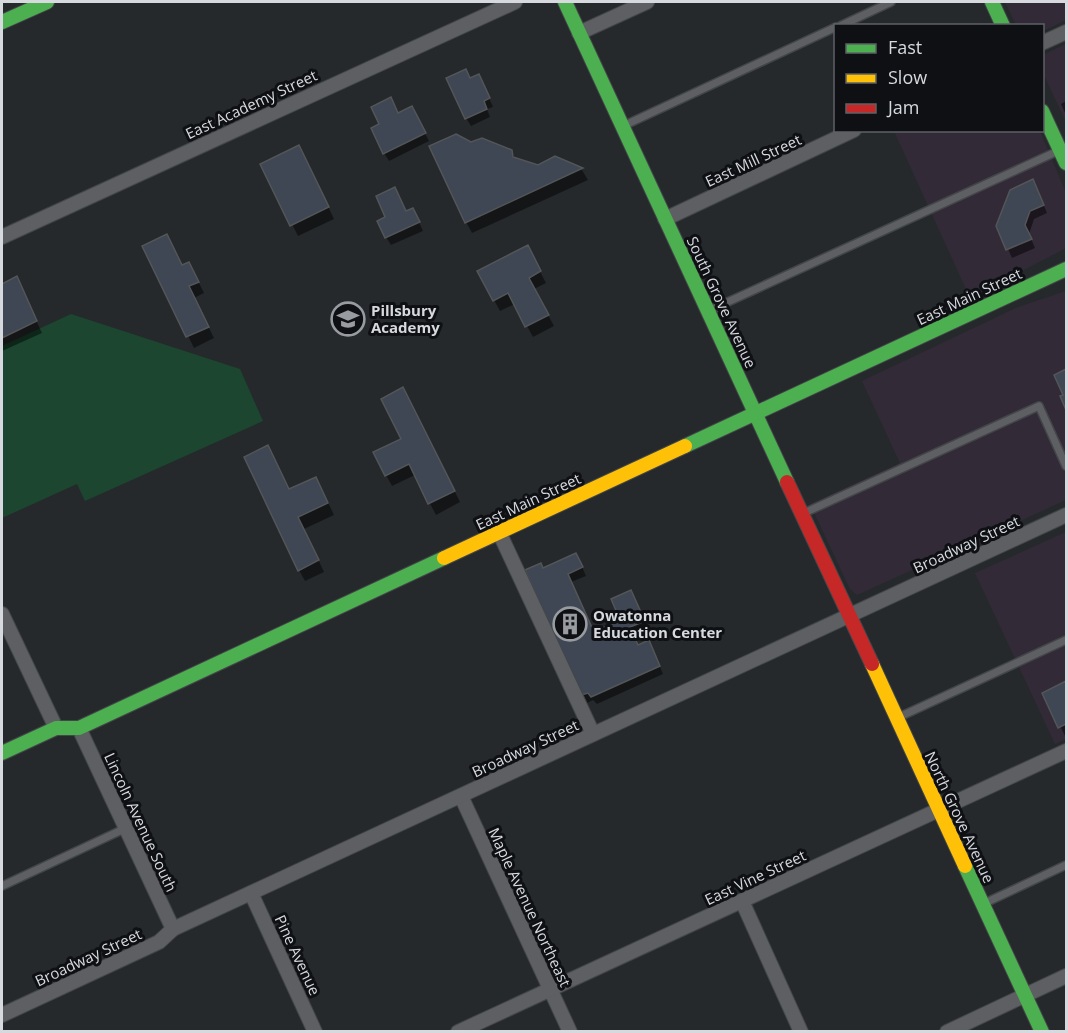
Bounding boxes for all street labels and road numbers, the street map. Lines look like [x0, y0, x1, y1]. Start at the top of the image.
street label: East Academy Street [182, 65, 320, 143]
street label: East Mill Street [702, 129, 804, 191]
street label: South Grove Avenue [683, 233, 761, 371]
street label: East Main Street [913, 263, 1025, 329]
street label: East Main Street [472, 468, 584, 534]
street label: Broadway Street [909, 511, 1023, 577]
street label: Broadway Street [468, 715, 582, 781]
street label: North Grove Avenue [921, 748, 999, 886]
street label: Lincoln Avenue South [100, 749, 182, 895]
street label: Maple Avenue Northeast [484, 824, 576, 990]
street label: East Vine Street [701, 845, 809, 909]
street label: Pine Avenue [271, 912, 325, 998]
street label: Broadway Street [31, 924, 145, 990]

